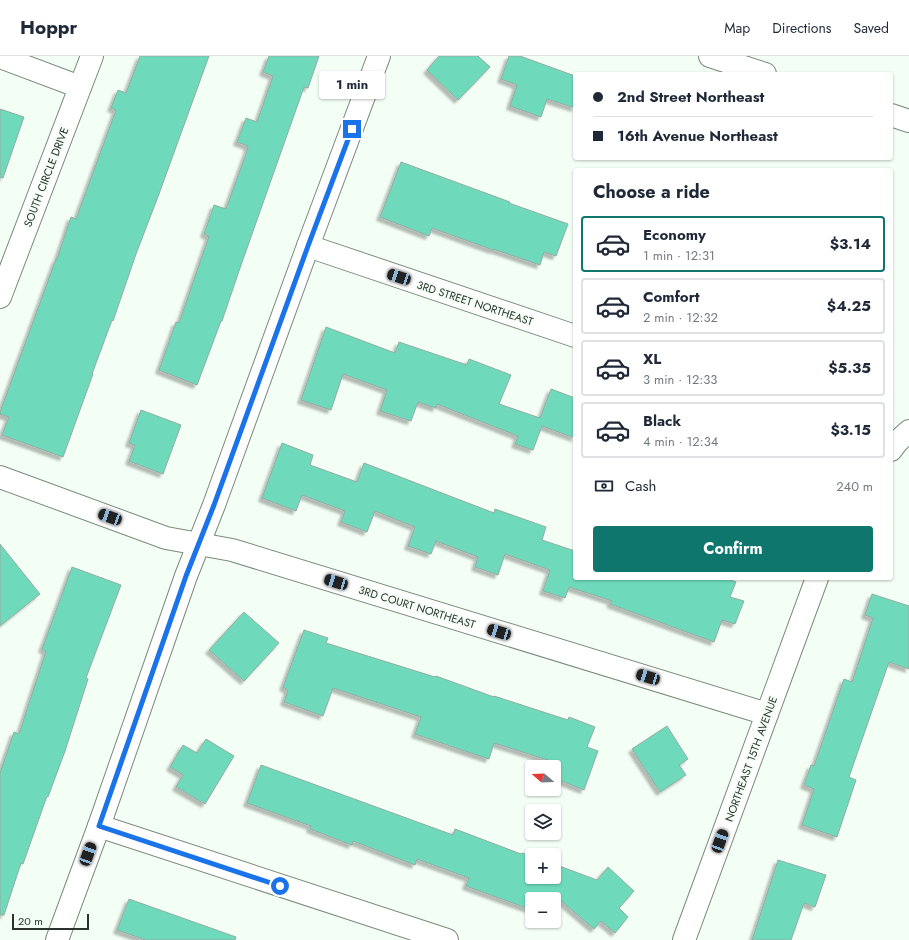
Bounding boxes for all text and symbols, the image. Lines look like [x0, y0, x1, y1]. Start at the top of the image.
text: Hoppr [20, 14, 77, 41]
text: Map [724, 18, 750, 38]
text: Directions [772, 18, 832, 38]
text: Saved [854, 18, 889, 38]
callout: 1 min [319, 71, 385, 99]
text: 1 min [336, 75, 368, 94]
text: 2nd Street Northeast [617, 86, 764, 108]
route end [343, 120, 361, 138]
street label: SOUTH CIRCLE DRIVE [20, 125, 72, 229]
text: 16th Avenue Northeast [617, 125, 778, 147]
text: Choose a ride [593, 179, 710, 205]
text: Economy [643, 224, 706, 246]
icon: car [595, 226, 631, 262]
text: $3.14 [830, 233, 871, 255]
text: 1 min · 12:31 [643, 246, 715, 265]
car [386, 268, 412, 286]
street label: 3RD STREET NORTHEAST [415, 277, 535, 329]
text: Comfort [643, 286, 700, 308]
icon: car [595, 288, 631, 324]
text: $4.25 [827, 295, 871, 317]
text: 2 min · 12:32 [643, 308, 718, 327]
text: XL [643, 348, 661, 370]
icon: car [595, 350, 631, 386]
text: $5.35 [828, 357, 871, 379]
text: 3 min · 12:33 [643, 370, 717, 389]
text: Black [643, 410, 681, 432]
icon: car [595, 412, 631, 448]
text: $3.15 [830, 419, 871, 441]
text: 4 min · 12:34 [643, 432, 718, 451]
icon: cash [593, 475, 615, 497]
text: Cash [625, 475, 656, 497]
text: 240 m [836, 477, 873, 496]
car [97, 507, 123, 527]
button: Confirm [593, 526, 873, 572]
car [323, 573, 349, 591]
street label: 3RD COURT NORTHEAST [357, 582, 477, 632]
car [486, 623, 512, 641]
car [635, 668, 661, 686]
street label: NORTHEAST 15TH AVENUE [721, 694, 781, 824]
north arrow [525, 760, 561, 796]
map controls [525, 760, 561, 928]
button: layers [525, 804, 561, 840]
car [710, 828, 730, 854]
car [78, 841, 98, 867]
button: + [525, 848, 561, 884]
route start [271, 877, 289, 895]
button: − [525, 892, 561, 928]
scale bar [12, 912, 89, 931]
text: 20 m [18, 913, 43, 929]

